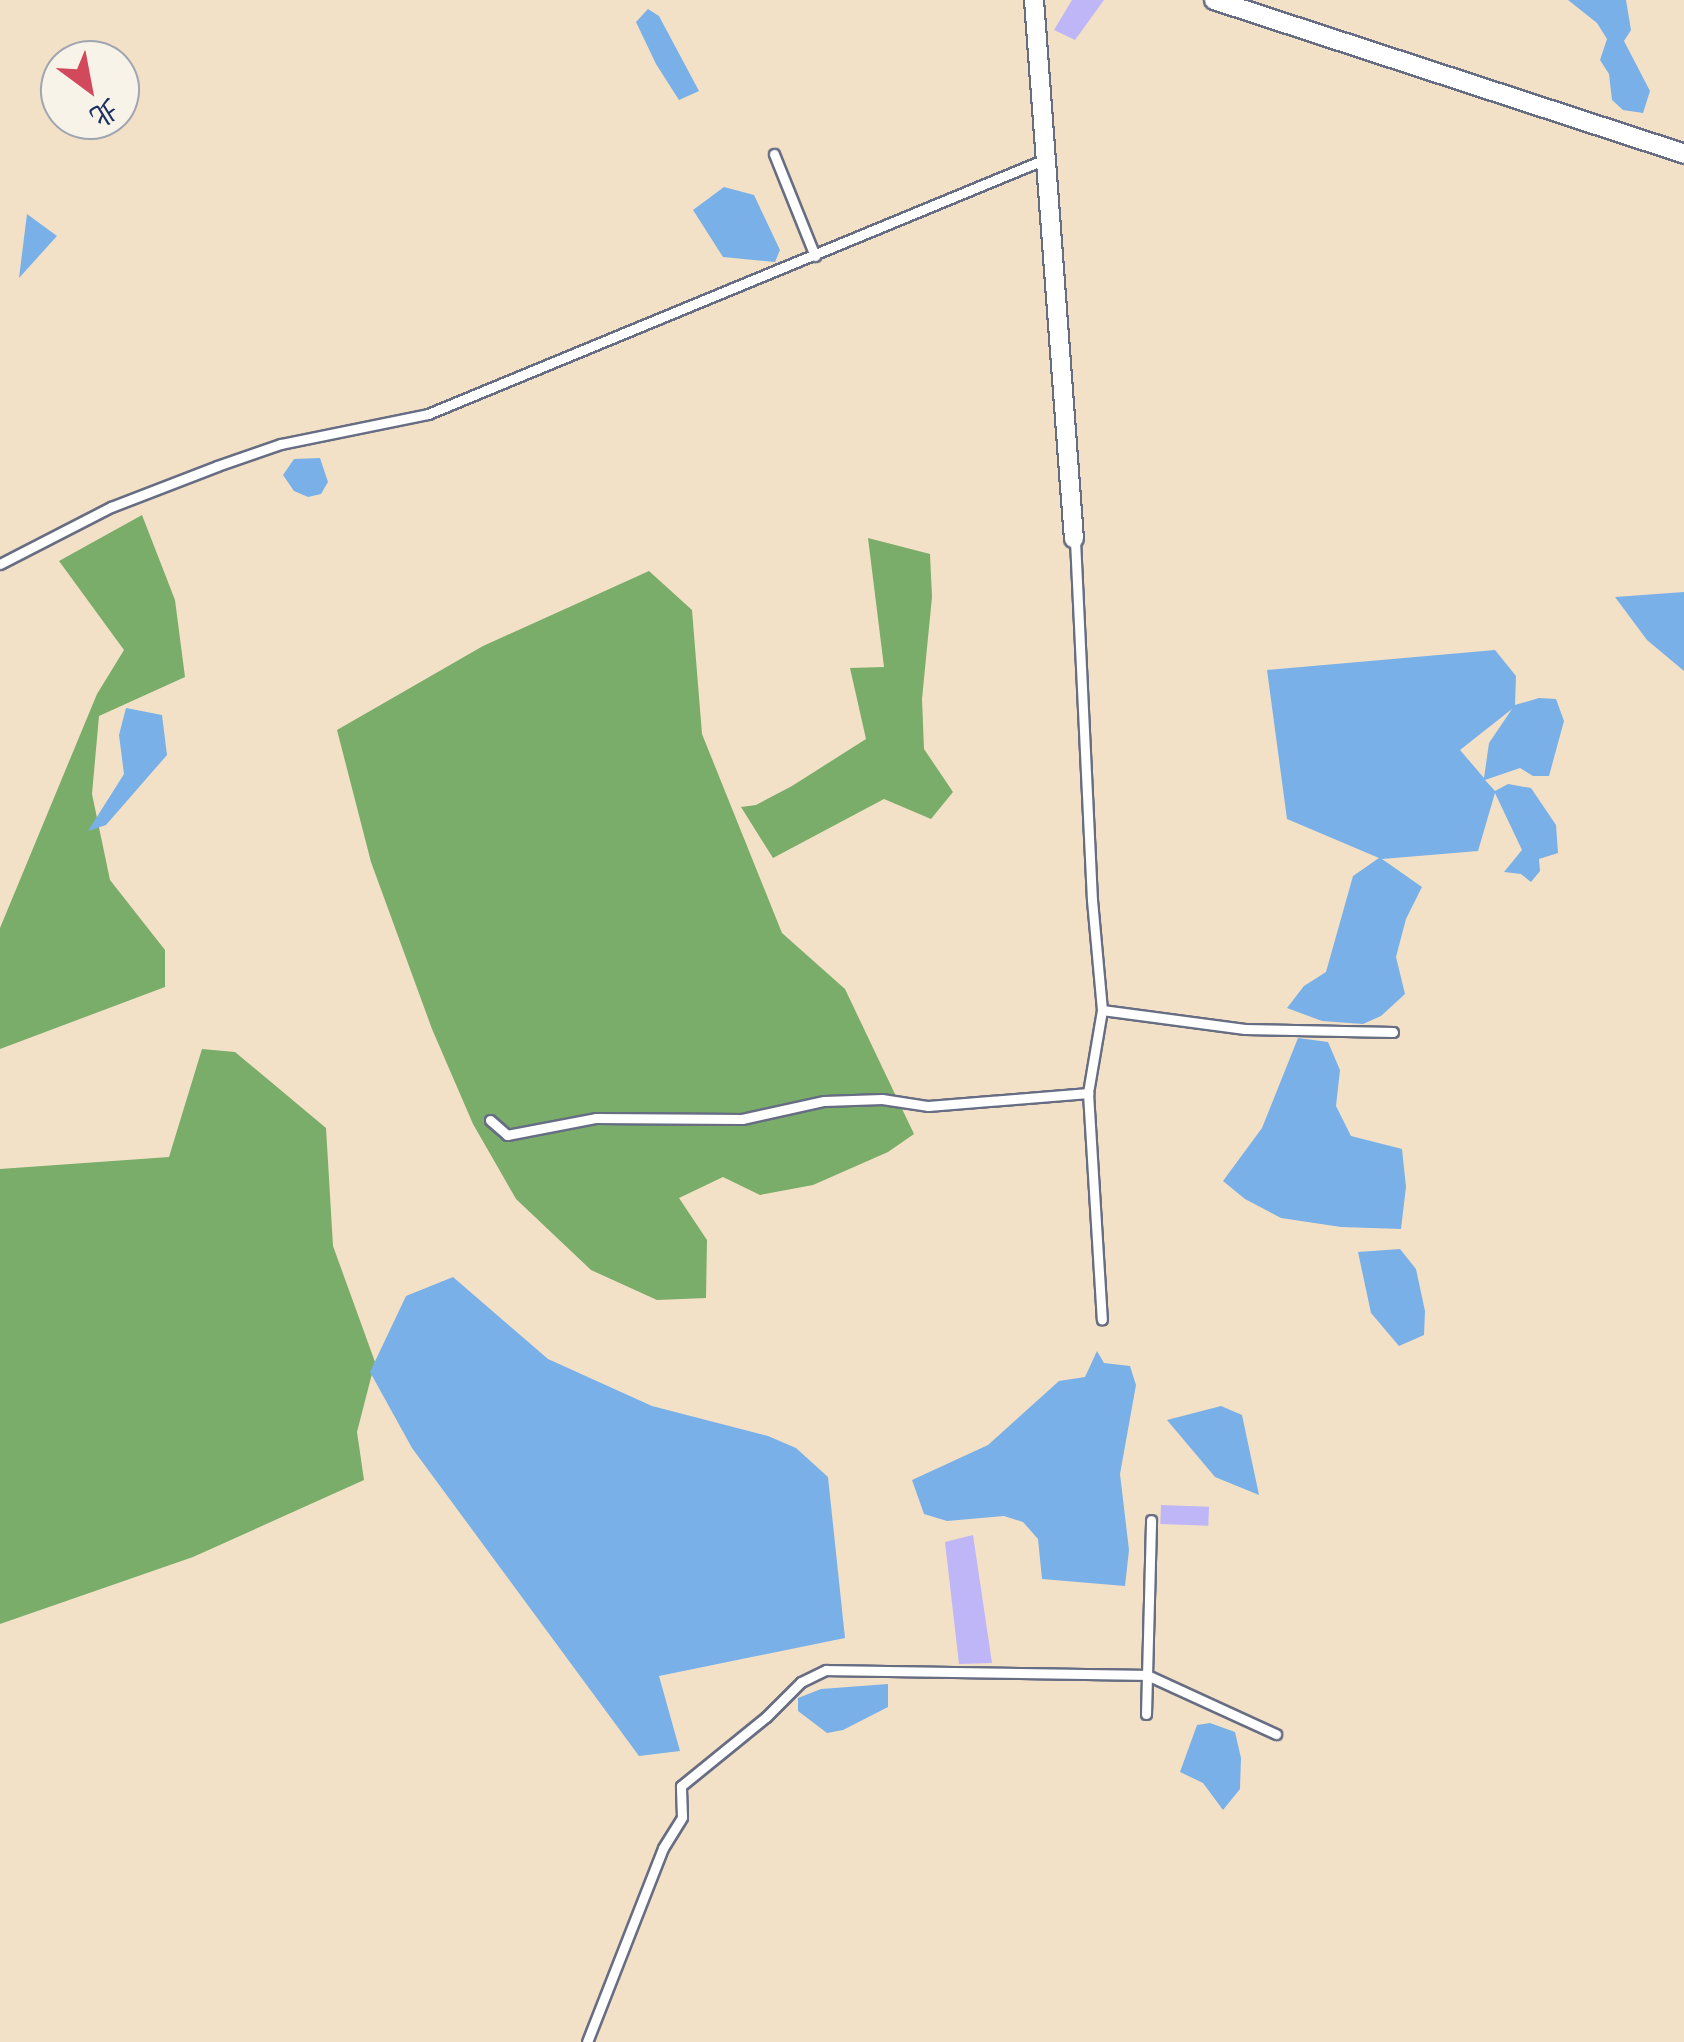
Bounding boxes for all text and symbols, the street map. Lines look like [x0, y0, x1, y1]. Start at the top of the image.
north arrow [40, 40, 140, 140]
text: 北 [83, 91, 126, 136]

